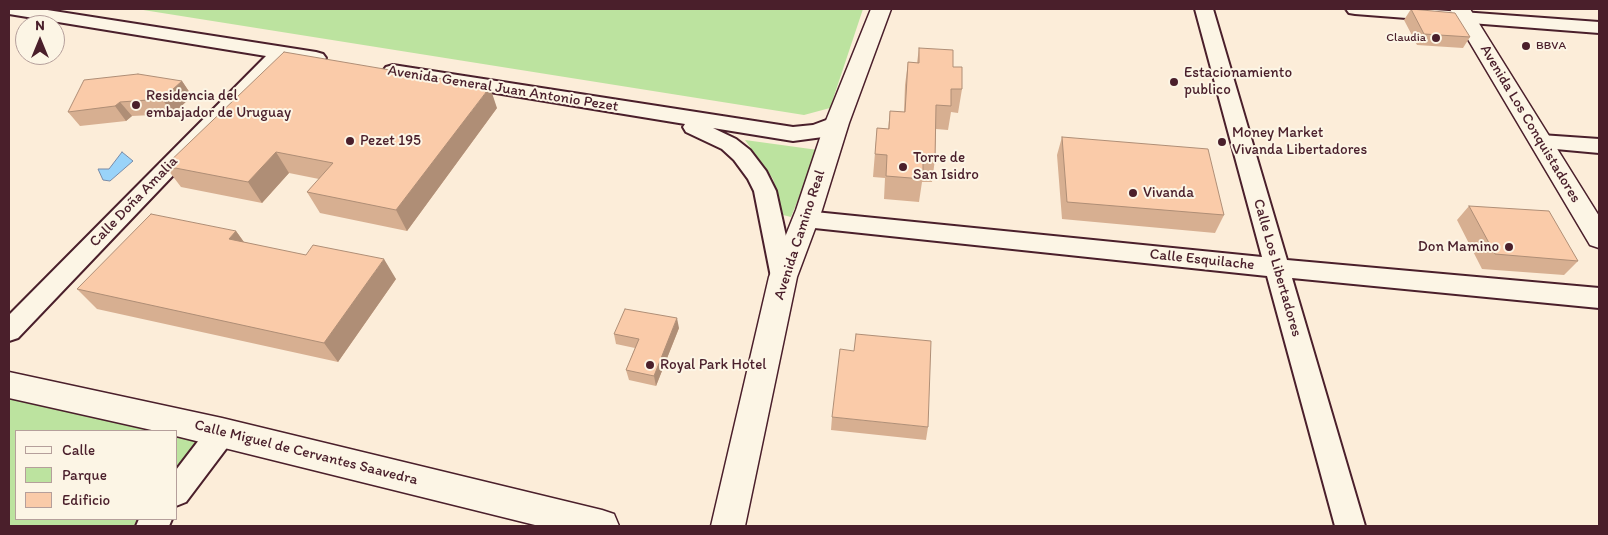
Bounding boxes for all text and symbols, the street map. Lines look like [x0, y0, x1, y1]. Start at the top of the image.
north arrow [15, 15, 65, 65]
text: N [35, 17, 45, 34]
place label: Claudia [1386, 31, 1426, 45]
marker: Claudia [1430, 32, 1442, 44]
place label: BBVA [1536, 39, 1566, 53]
marker: BBVA [1520, 40, 1532, 52]
street label: Avenida Los Conquistadores [1476, 42, 1584, 206]
street label: Avenida General Juan Antonio Pezet [386, 62, 620, 116]
place label: Estacionamiento publico [1184, 64, 1292, 99]
marker: Estacionamiento publico [1168, 76, 1180, 88]
place label: Residencia del embajador de Uruguay [146, 87, 291, 122]
marker: Residencia del embajador de Uruguay [130, 99, 142, 111]
place label: Money Market Vivanda Libertadores [1232, 124, 1367, 159]
place label: Pezet 195 [360, 132, 421, 150]
marker: Pezet 195 [344, 135, 356, 147]
marker: Money Market Vivanda Libertadores [1216, 136, 1228, 148]
place label: Torre de San Isidro [913, 149, 979, 184]
street label: Calle Doña Amalia [86, 153, 182, 251]
marker: Torre de San Isidro [897, 161, 909, 173]
street label: Avenida Camino Real [771, 168, 829, 302]
place label: Vivanda [1143, 184, 1194, 202]
marker: Vivanda [1127, 187, 1139, 199]
street label: Calle Los Libertadores [1249, 197, 1305, 339]
place label: Don Mamino [1418, 238, 1499, 256]
marker: Don Mamino [1503, 241, 1515, 253]
street label: Calle Esquilache [1149, 246, 1255, 274]
place label: Royal Park Hotel [660, 356, 767, 374]
marker: Royal Park Hotel [644, 359, 656, 371]
street label: Calle Miguel de Cervantes Saavedra [192, 416, 420, 490]
legend [15, 430, 178, 520]
text: Calle [62, 441, 95, 459]
text: Parque [62, 466, 107, 484]
text: Edificio [62, 491, 110, 509]

